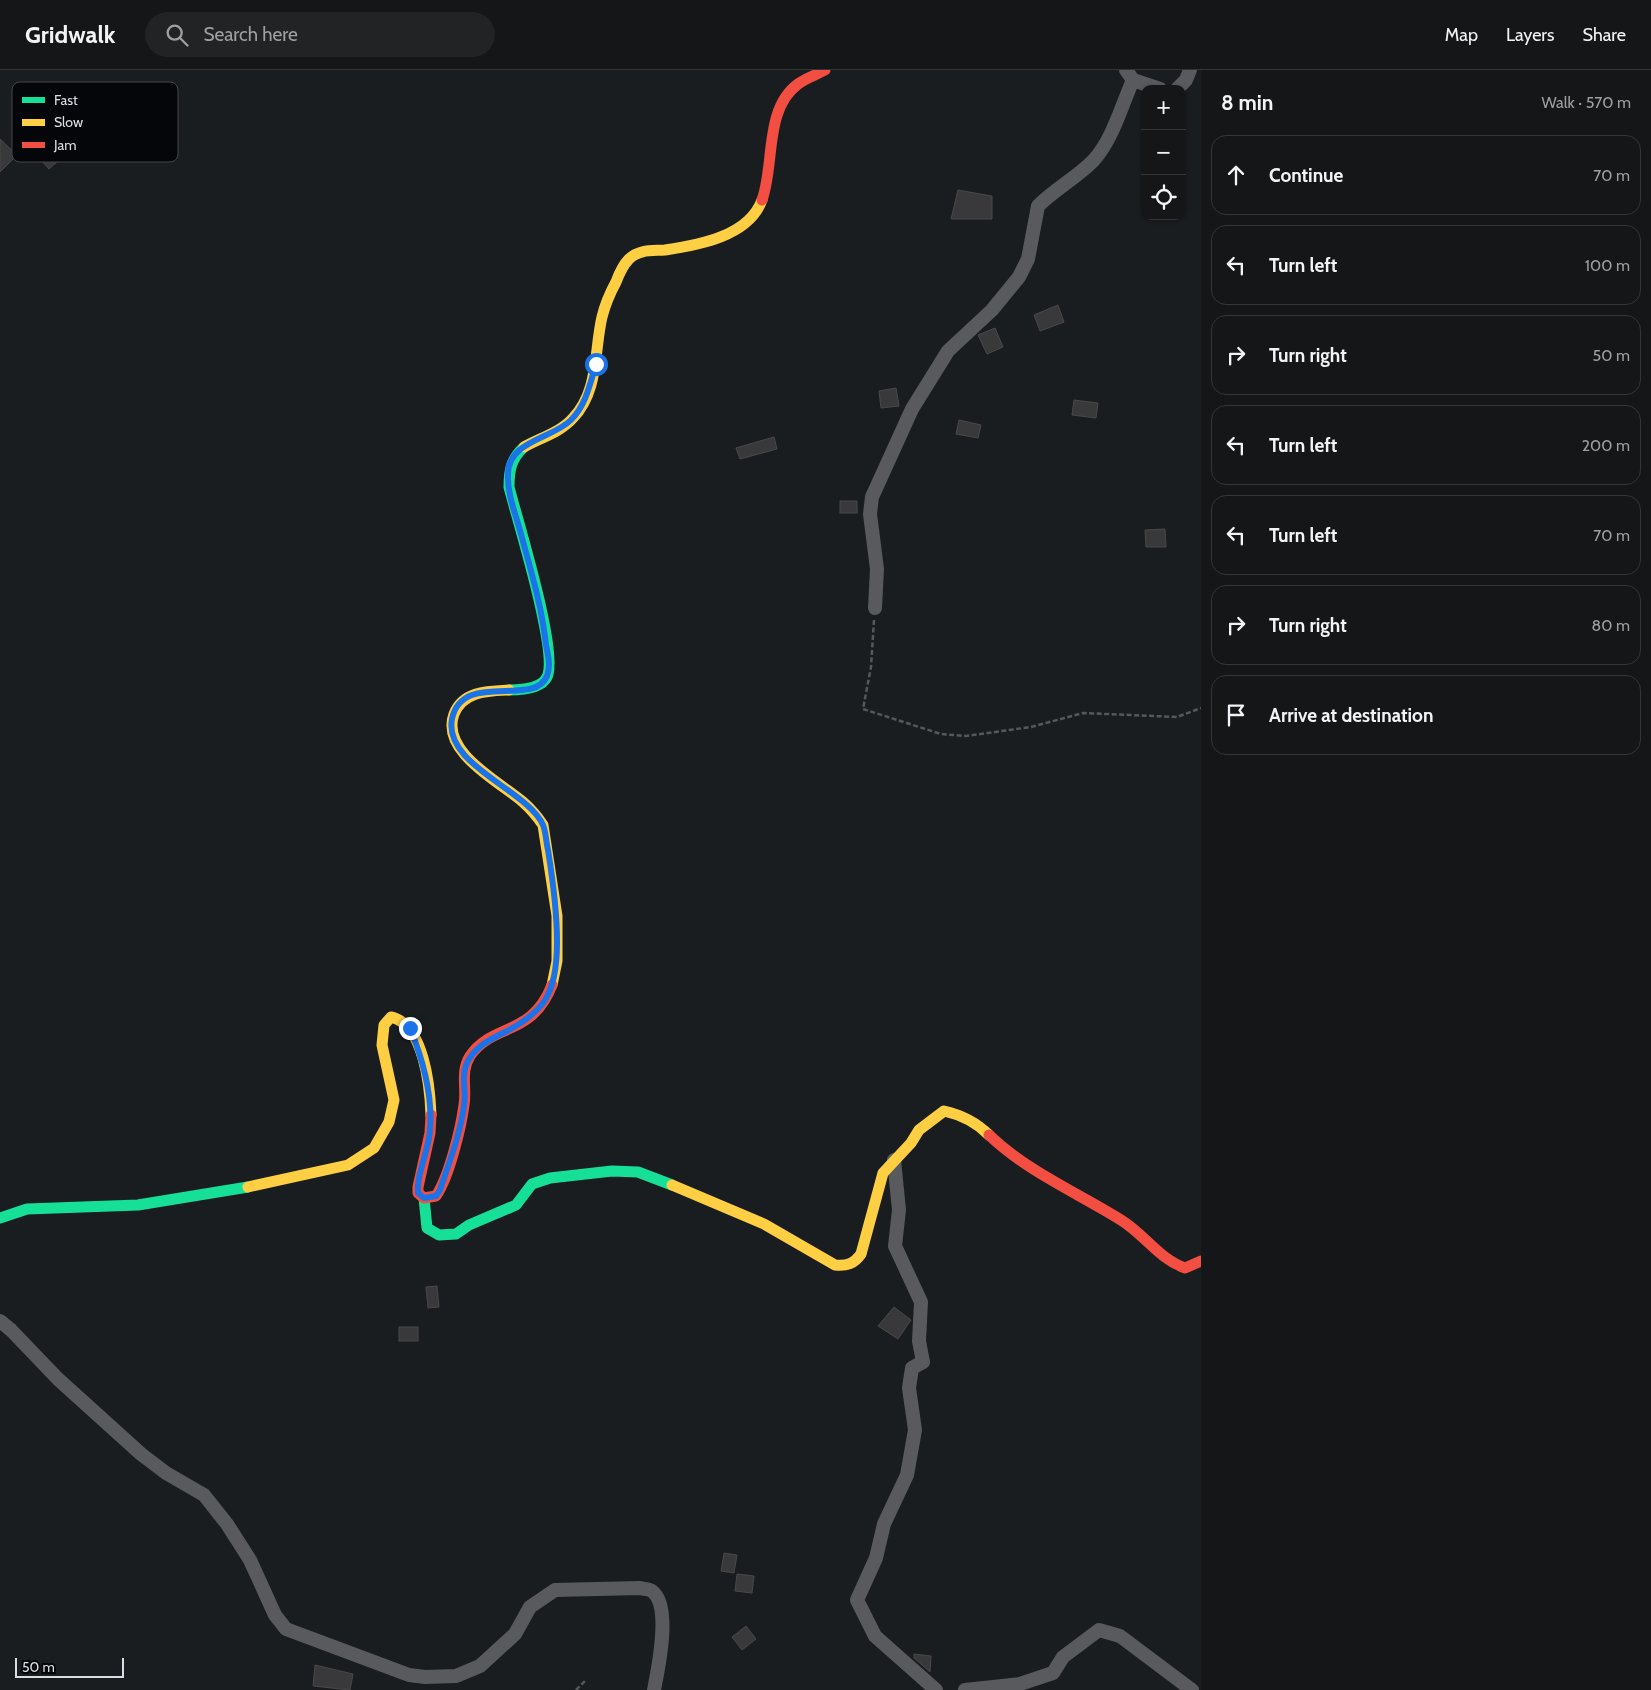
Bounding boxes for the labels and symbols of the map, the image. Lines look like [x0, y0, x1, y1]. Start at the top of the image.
legend [12, 82, 178, 162]
text: Fast [54, 91, 78, 109]
text: Slow [54, 113, 83, 131]
text: Jam [53, 136, 76, 154]
route start [585, 353, 608, 376]
route end [399, 1017, 422, 1040]
scale bar [15, 1655, 124, 1678]

